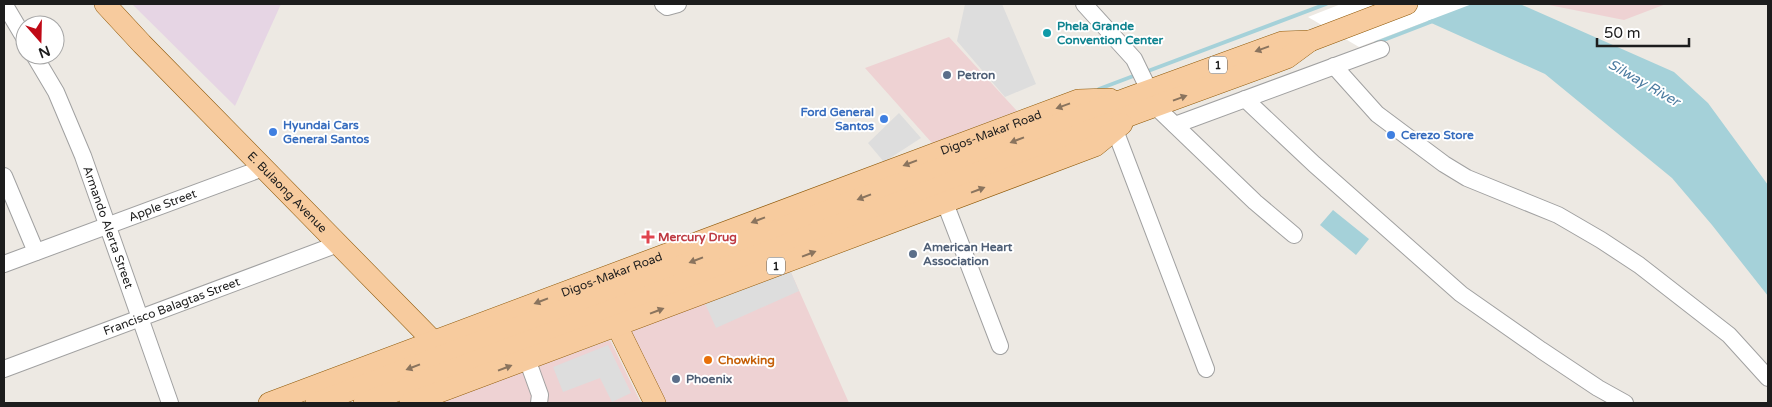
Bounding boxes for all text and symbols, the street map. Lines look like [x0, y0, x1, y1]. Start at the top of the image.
north arrow [15, 15, 65, 65]
scale bar [1597, 15, 1690, 47]
place label: Phela Grande Convention Center [1057, 19, 1164, 47]
text: 50 m [1604, 24, 1641, 42]
marker: Phela Grande Convention Center [1041, 27, 1053, 39]
text: N [36, 42, 52, 62]
one-way arrow [1255, 46, 1270, 53]
road number: 1 [1209, 56, 1227, 74]
water label: Silway River [1605, 56, 1684, 111]
place label: Petron [957, 68, 995, 82]
marker: Petron [941, 69, 953, 81]
one-way arrow [1172, 94, 1187, 101]
one-way arrow [1055, 103, 1070, 110]
place label: Ford General Santos [800, 105, 874, 133]
street label: Digos-Makar Road [939, 107, 1044, 158]
marker: Ford General Santos [878, 113, 890, 125]
place label: Hyundai Cars General Santos [283, 118, 370, 146]
marker: Hyundai Cars General Santos [267, 126, 279, 138]
place label: Cerezo Store [1401, 128, 1474, 142]
marker: Cerezo Store [1385, 129, 1397, 141]
one-way arrow [1009, 137, 1024, 144]
street label: E. Bulaong Avenue [245, 149, 330, 236]
one-way arrow [903, 160, 918, 167]
street label: Armando Alerta Street [80, 164, 136, 291]
street label: Apple Street [127, 186, 199, 224]
one-way arrow [970, 186, 985, 193]
one-way arrow [857, 194, 872, 201]
one-way arrow [750, 216, 765, 224]
place label: Mercury Drug [658, 230, 737, 245]
marker: Mercury Drug [642, 231, 654, 243]
place label: American Heart Association [923, 240, 1013, 268]
marker: American Heart Association [907, 248, 919, 260]
street label: Digos-Makar Road [559, 249, 664, 300]
one-way arrow [802, 250, 817, 258]
one-way arrow [688, 256, 703, 264]
road number: 1 [767, 258, 785, 274]
street label: Francisco Balagtas Street [101, 274, 242, 338]
one-way arrow [533, 298, 548, 305]
one-way arrow [650, 307, 665, 315]
place label: Chowking [718, 353, 775, 368]
marker: Chowking [702, 354, 714, 366]
one-way arrow [405, 364, 420, 371]
one-way arrow [498, 364, 513, 372]
place label: Phoenix [686, 372, 733, 386]
marker: Phoenix [670, 373, 682, 385]

